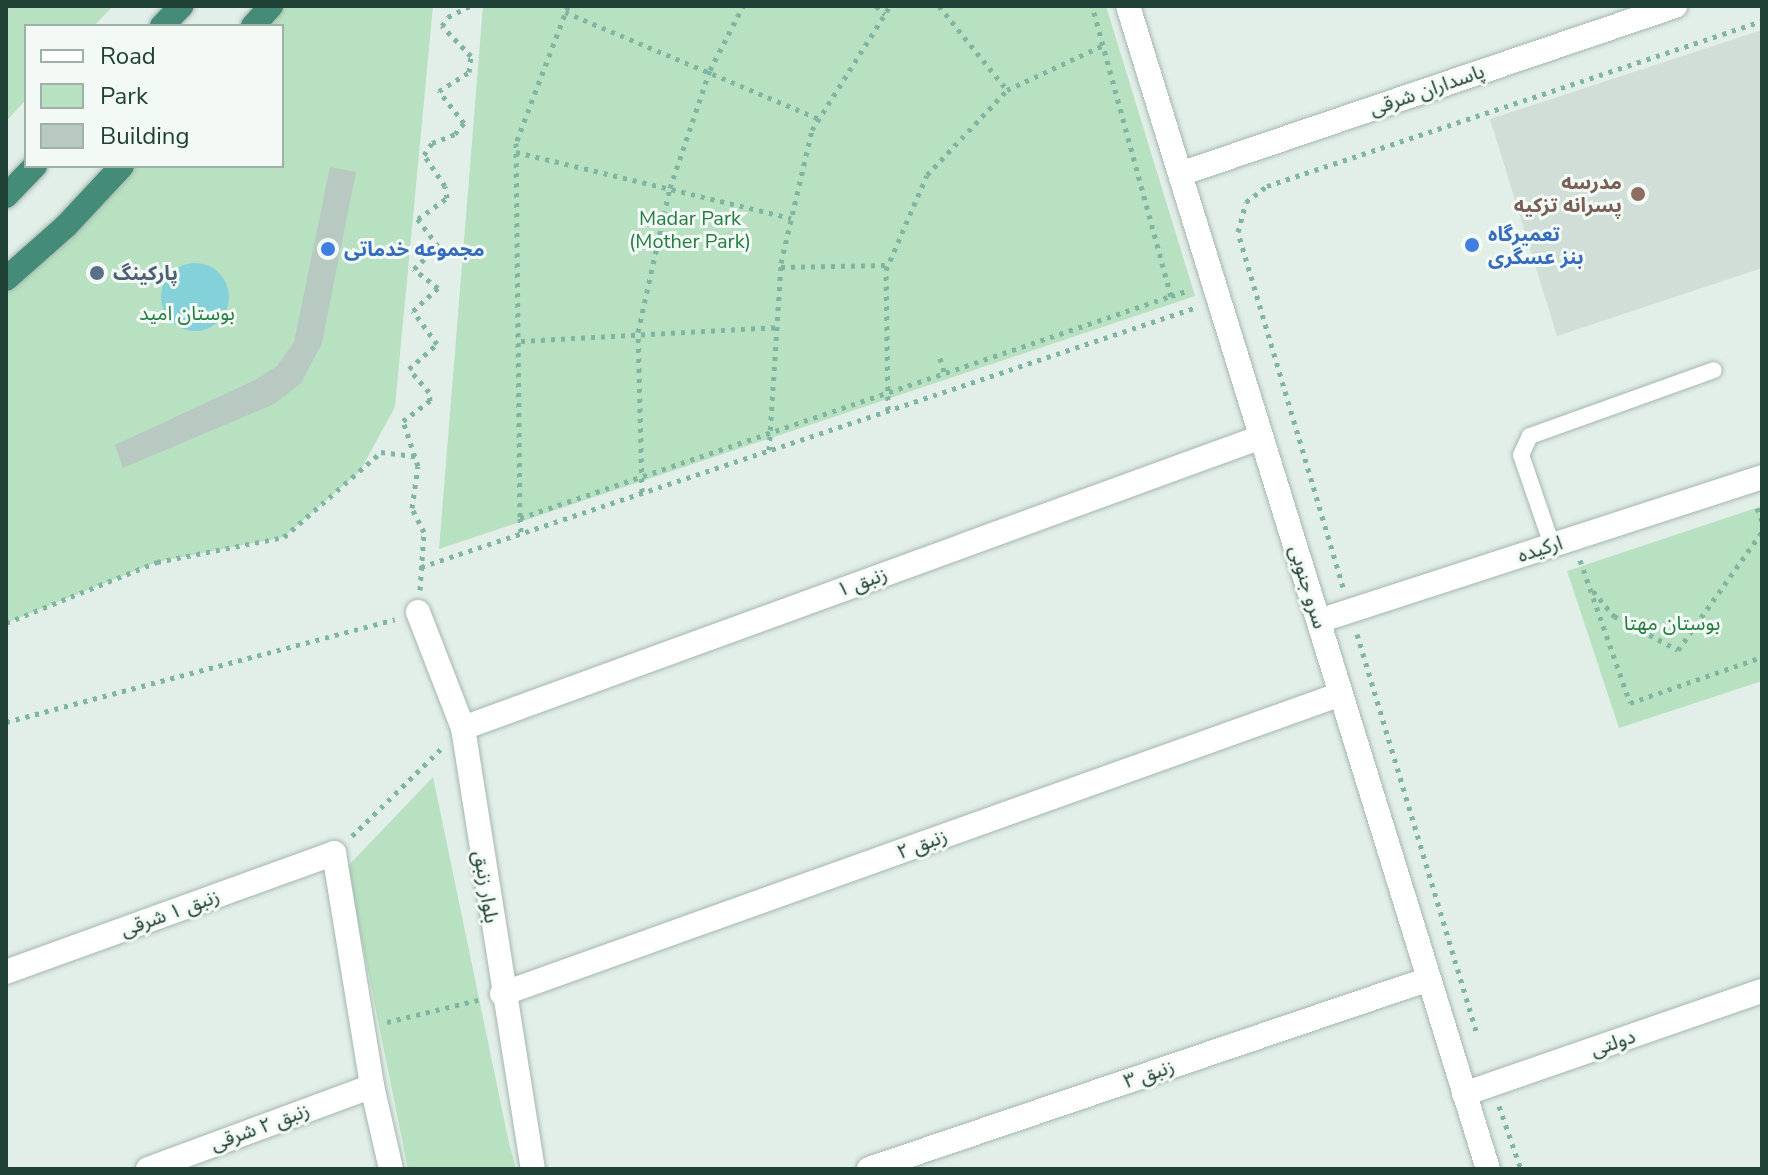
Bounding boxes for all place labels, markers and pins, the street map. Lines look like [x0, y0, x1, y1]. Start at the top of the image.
place label: مدرسه پسرانه تزکیه [1514, 170, 1622, 217]
marker: مدرسه پسرانه تزکیه [1629, 185, 1647, 203]
place label: تعمیرگاه بنز عسگری [1488, 222, 1584, 269]
marker: تعمیرگاه بنز عسگری [1463, 236, 1481, 254]
place label: مجموعه خدماتی [344, 237, 485, 261]
marker: مجموعه خدماتی [319, 240, 337, 258]
place label: پارکینگ [113, 261, 178, 285]
marker: پارکینگ [88, 264, 106, 282]

